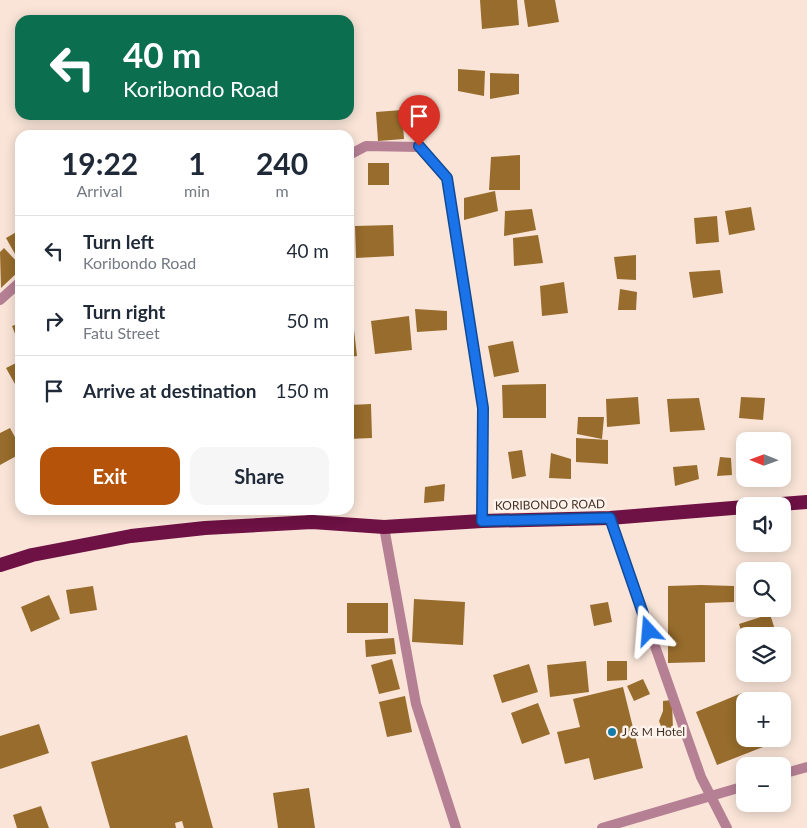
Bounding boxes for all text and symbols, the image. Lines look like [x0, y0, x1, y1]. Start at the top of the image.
text: 40 m [123, 33, 201, 75]
icon: left [40, 35, 105, 100]
text: Koribondo Road [123, 75, 279, 102]
pin [398, 95, 440, 146]
icon: arrive [405, 102, 433, 130]
text: 19:22 [61, 145, 138, 181]
text: 1 [188, 145, 206, 181]
text: 240 [256, 145, 308, 181]
text: Arrival [76, 181, 123, 200]
text: min [184, 181, 210, 200]
text: m [275, 181, 289, 200]
text: Turn left [83, 230, 154, 253]
icon: left [40, 237, 68, 265]
text: 40 m [286, 239, 329, 262]
text: Koribondo Road [83, 253, 196, 272]
text: Turn right [83, 300, 165, 323]
icon: right [40, 307, 68, 335]
text: 50 m [286, 309, 329, 332]
text: Fatu Street [83, 323, 160, 342]
icon: arrive [40, 377, 68, 405]
text: Arrive at destination [83, 379, 256, 402]
text: 150 m [275, 379, 329, 402]
north arrow [736, 432, 791, 488]
map controls [736, 432, 791, 812]
button: Exit [40, 447, 180, 505]
button: Share [190, 447, 329, 505]
street label: KORIBONDO ROAD [495, 496, 605, 513]
button: sound [736, 497, 791, 552]
button: search [736, 562, 791, 617]
position arrow [622, 604, 674, 656]
button: layers [736, 627, 791, 682]
button: + [736, 692, 791, 747]
place label: J & M Hotel [622, 724, 685, 739]
marker: J & M Hotel [606, 726, 618, 738]
button: − [736, 757, 791, 812]

